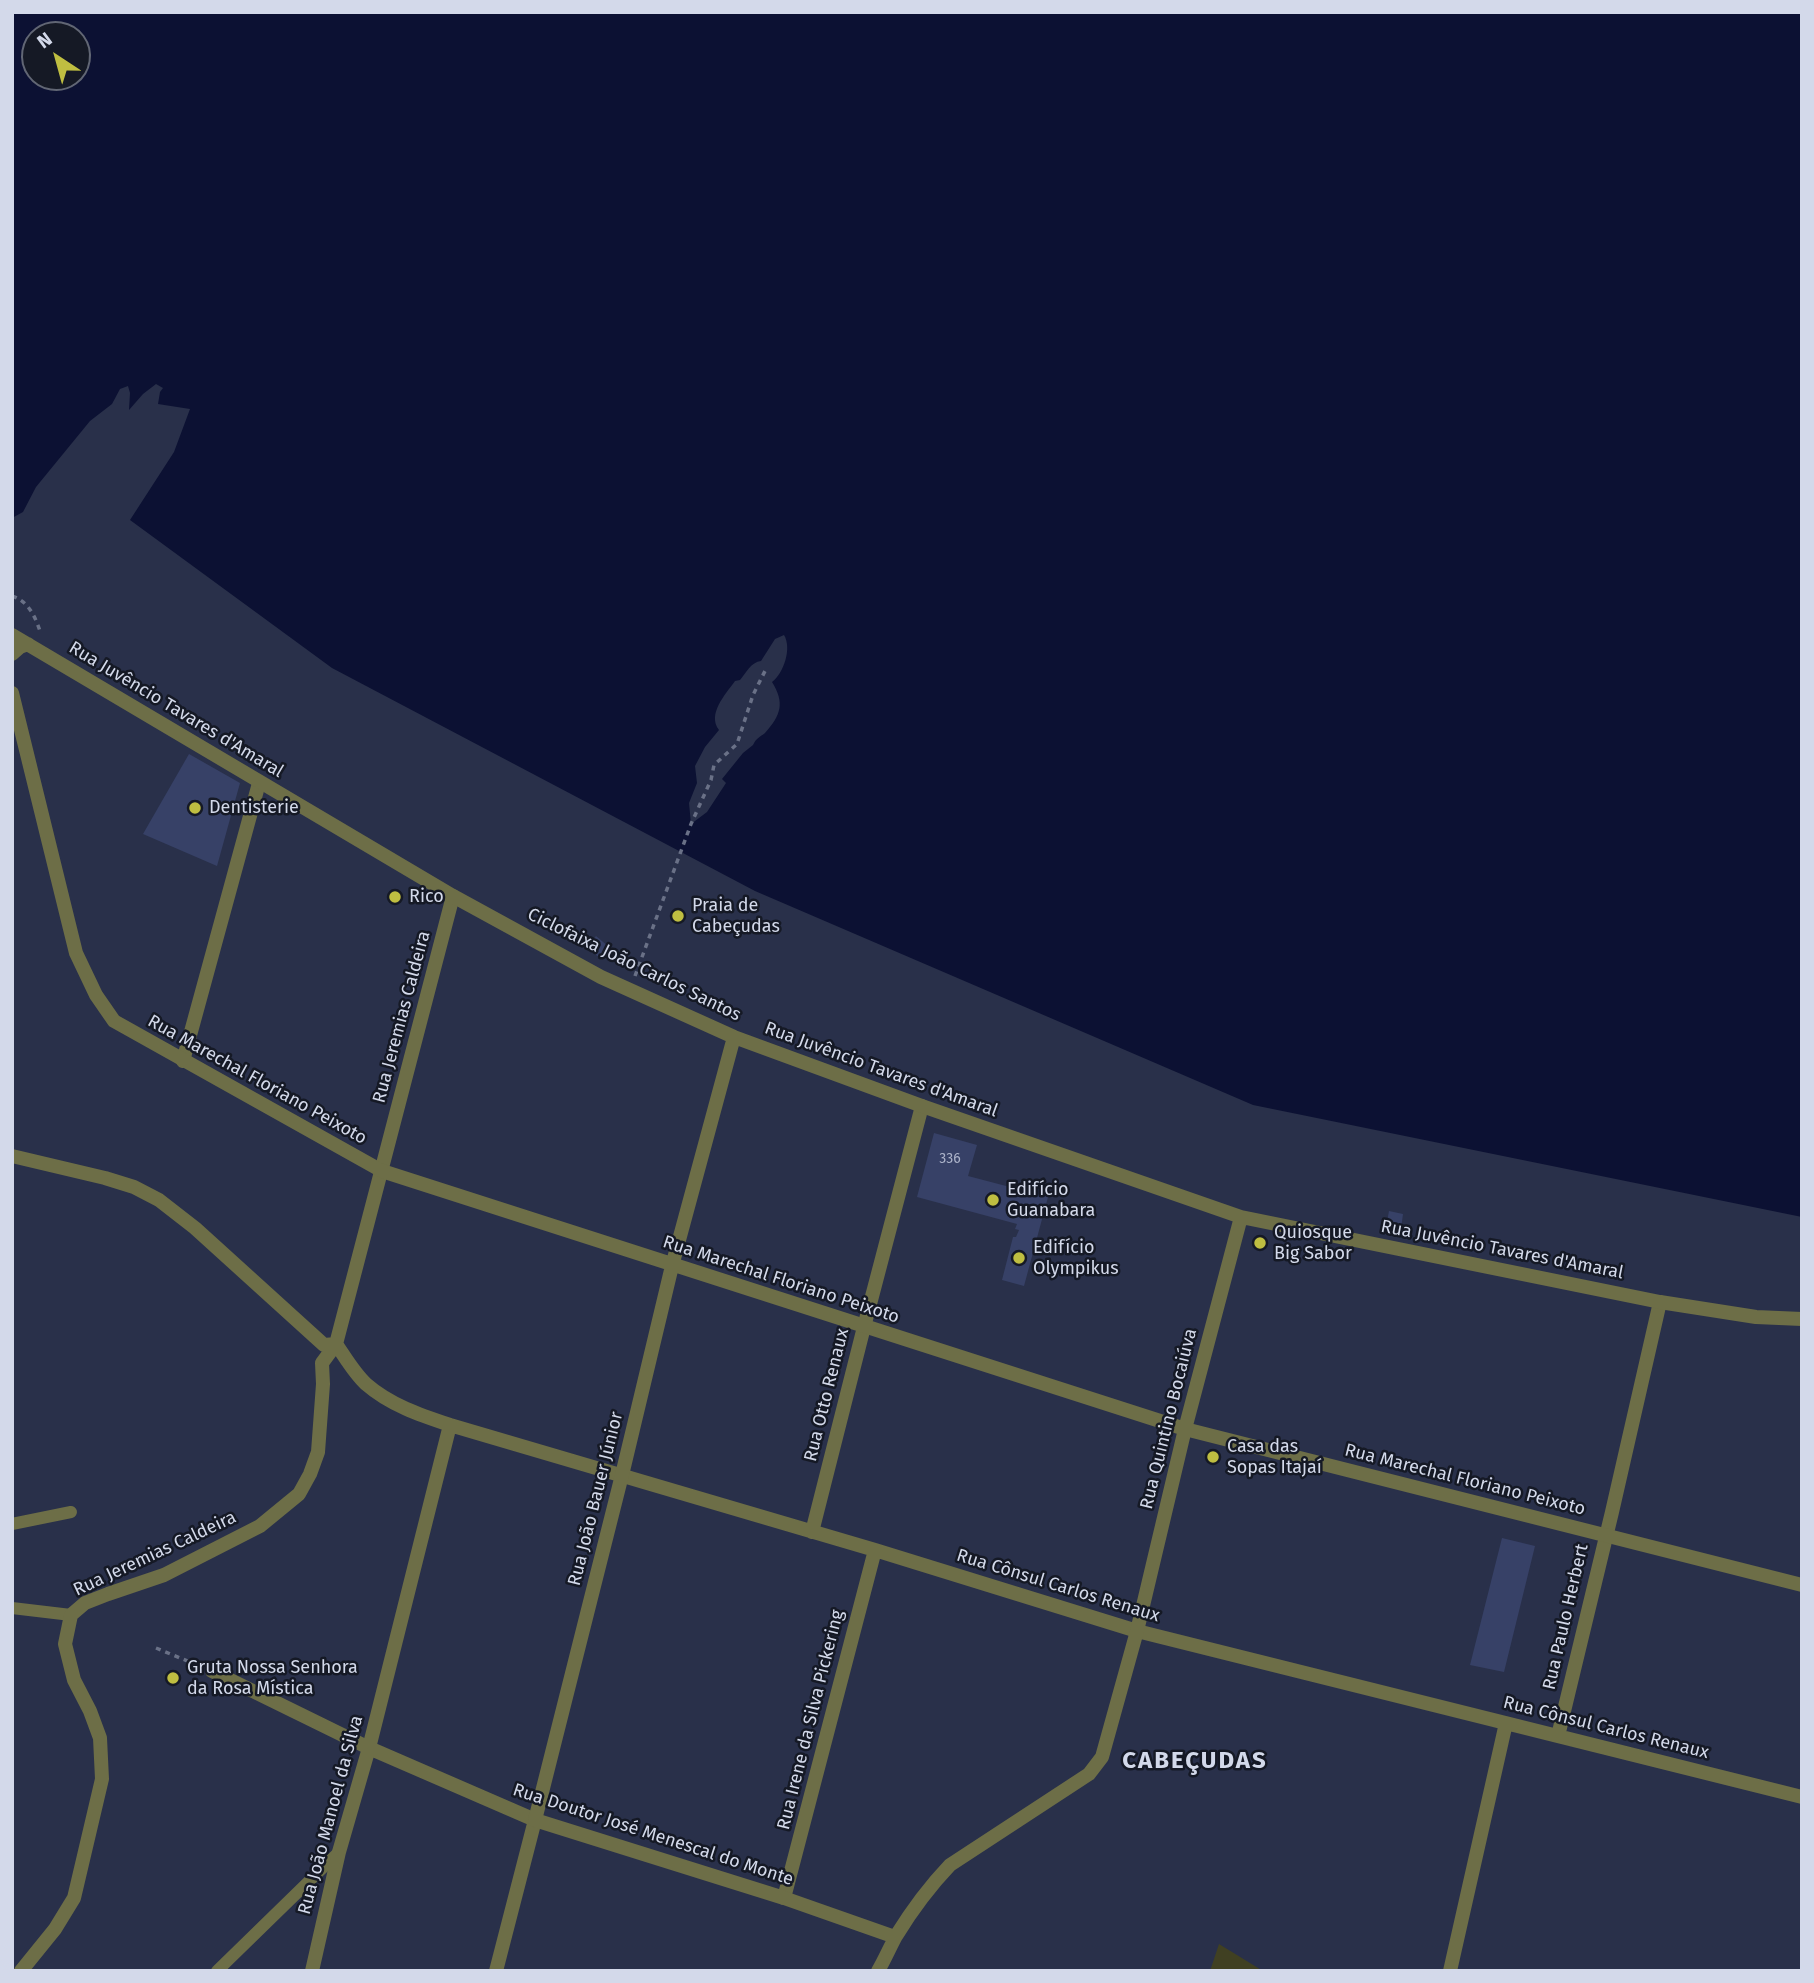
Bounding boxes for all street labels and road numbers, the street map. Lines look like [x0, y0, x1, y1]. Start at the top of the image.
street label: Rua Juvêncio Tavares d'Amaral [65, 637, 287, 783]
street label: Ciclofaixa João Carlos Santos [524, 904, 744, 1026]
street label: Rua Jeremias Caldeira [369, 929, 435, 1105]
street label: Rua Marechal Floriano Peixoto [144, 1011, 370, 1149]
street label: Rua Juvêncio Tavares d'Amaral [761, 1018, 1001, 1122]
street label: Rua Juvêncio Tavares d'Amaral [1379, 1216, 1625, 1284]
street label: Rua Marechal Floriano Peixoto [660, 1232, 902, 1328]
street label: Rua Otto Renaux [800, 1326, 854, 1464]
street label: Rua Quintino Bocaiúva [1136, 1326, 1202, 1512]
street label: Rua João Bauer Júnior [564, 1410, 628, 1588]
street label: Rua Marechal Floriano Peixoto [1342, 1440, 1588, 1520]
street label: Rua Jeremias Caldeira [70, 1507, 240, 1601]
street label: Rua Paulo Herbert [1539, 1542, 1593, 1692]
street label: Rua Cônsul Carlos Renaux [954, 1545, 1162, 1627]
street label: Rua Irene da Silva Pickering [773, 1608, 849, 1832]
street label: Rua Cônsul Carlos Renaux [1501, 1692, 1711, 1764]
street label: Rua João Manoel da Silva [294, 1713, 368, 1917]
street label: Rua Doutor José Menescal do Monte [510, 1779, 796, 1891]

